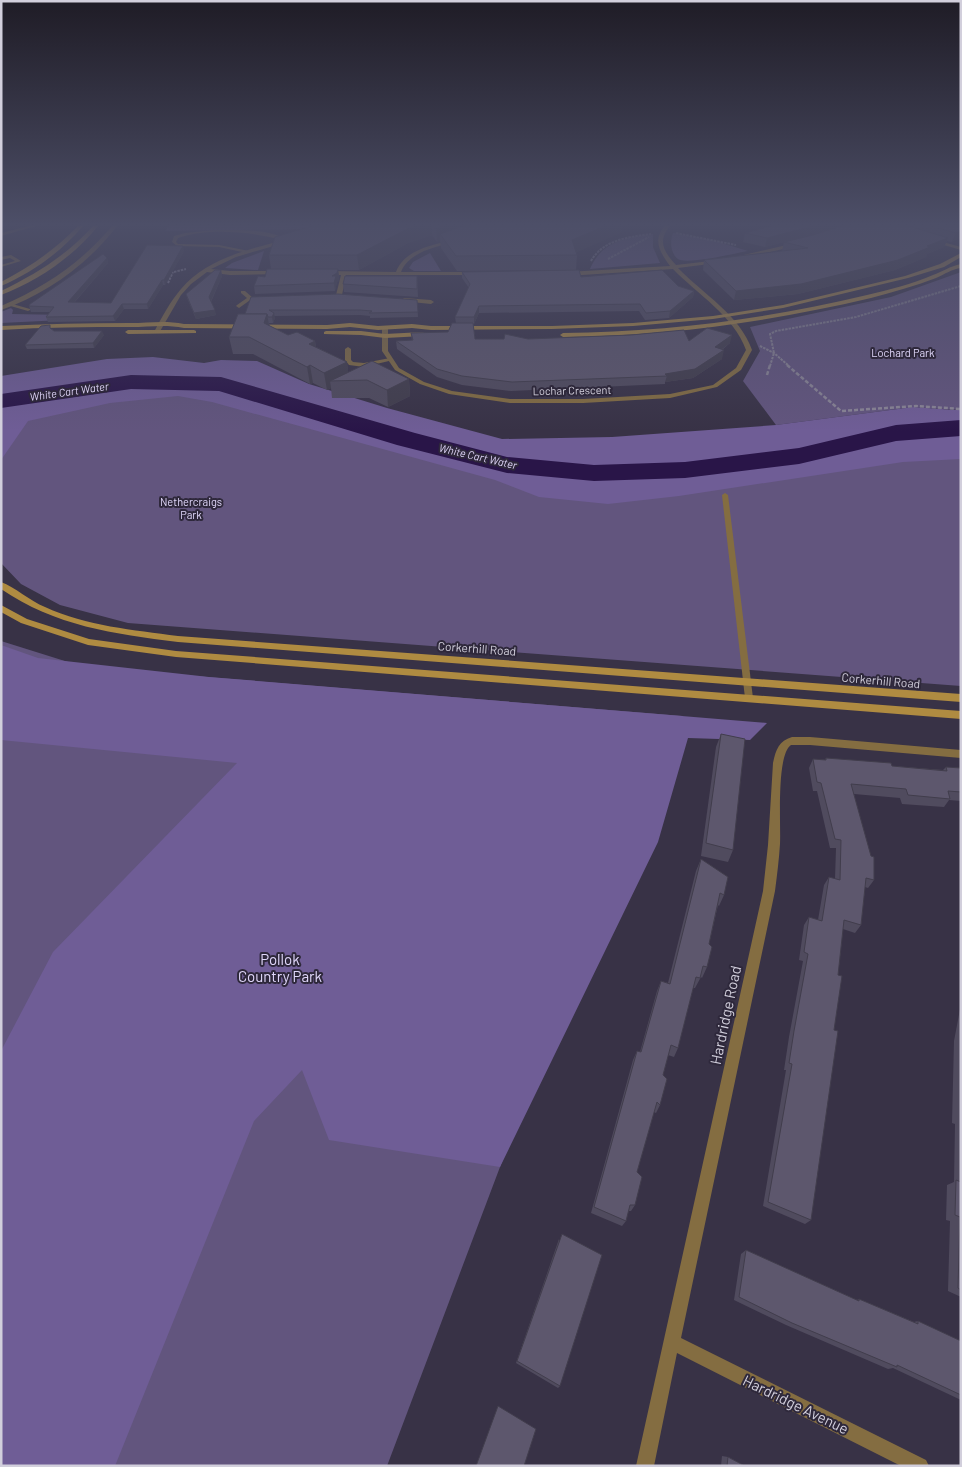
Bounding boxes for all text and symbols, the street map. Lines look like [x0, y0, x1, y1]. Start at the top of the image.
park label: Lochard Park [871, 346, 935, 359]
water label: White Cart Water [29, 379, 110, 403]
street label: Lochar Crescent [532, 383, 612, 397]
water label: White Cart Water [438, 441, 519, 472]
park label: Nethercraigs Park [160, 495, 222, 521]
street label: Corkerhill Road [437, 638, 517, 658]
street label: Corkerhill Road [841, 670, 921, 690]
park label: Pollok Country Park [238, 950, 323, 985]
street label: Hardridge Road [706, 964, 744, 1066]
street label: Hardridge Avenue [740, 1371, 852, 1437]

